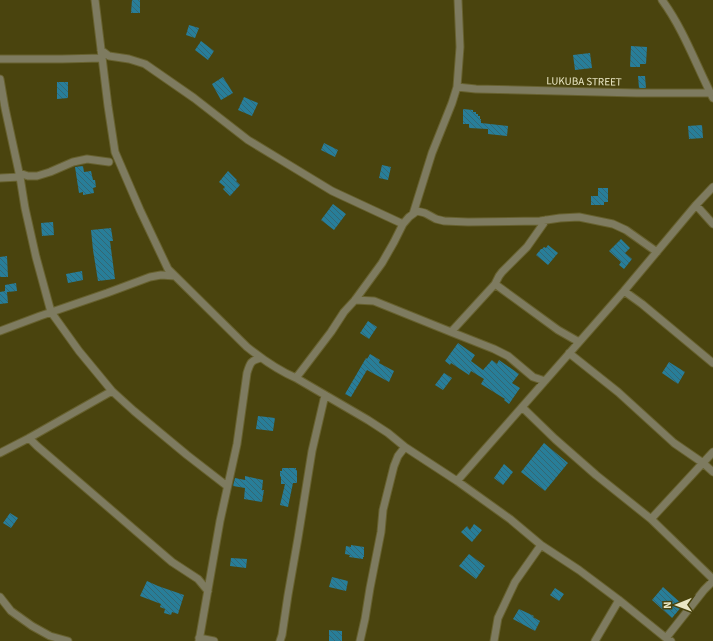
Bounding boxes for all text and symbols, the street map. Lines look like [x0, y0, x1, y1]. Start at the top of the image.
street label: LUKUBA STREET [546, 73, 622, 90]
north arrow [657, 585, 697, 625]
text: N [660, 601, 675, 609]

